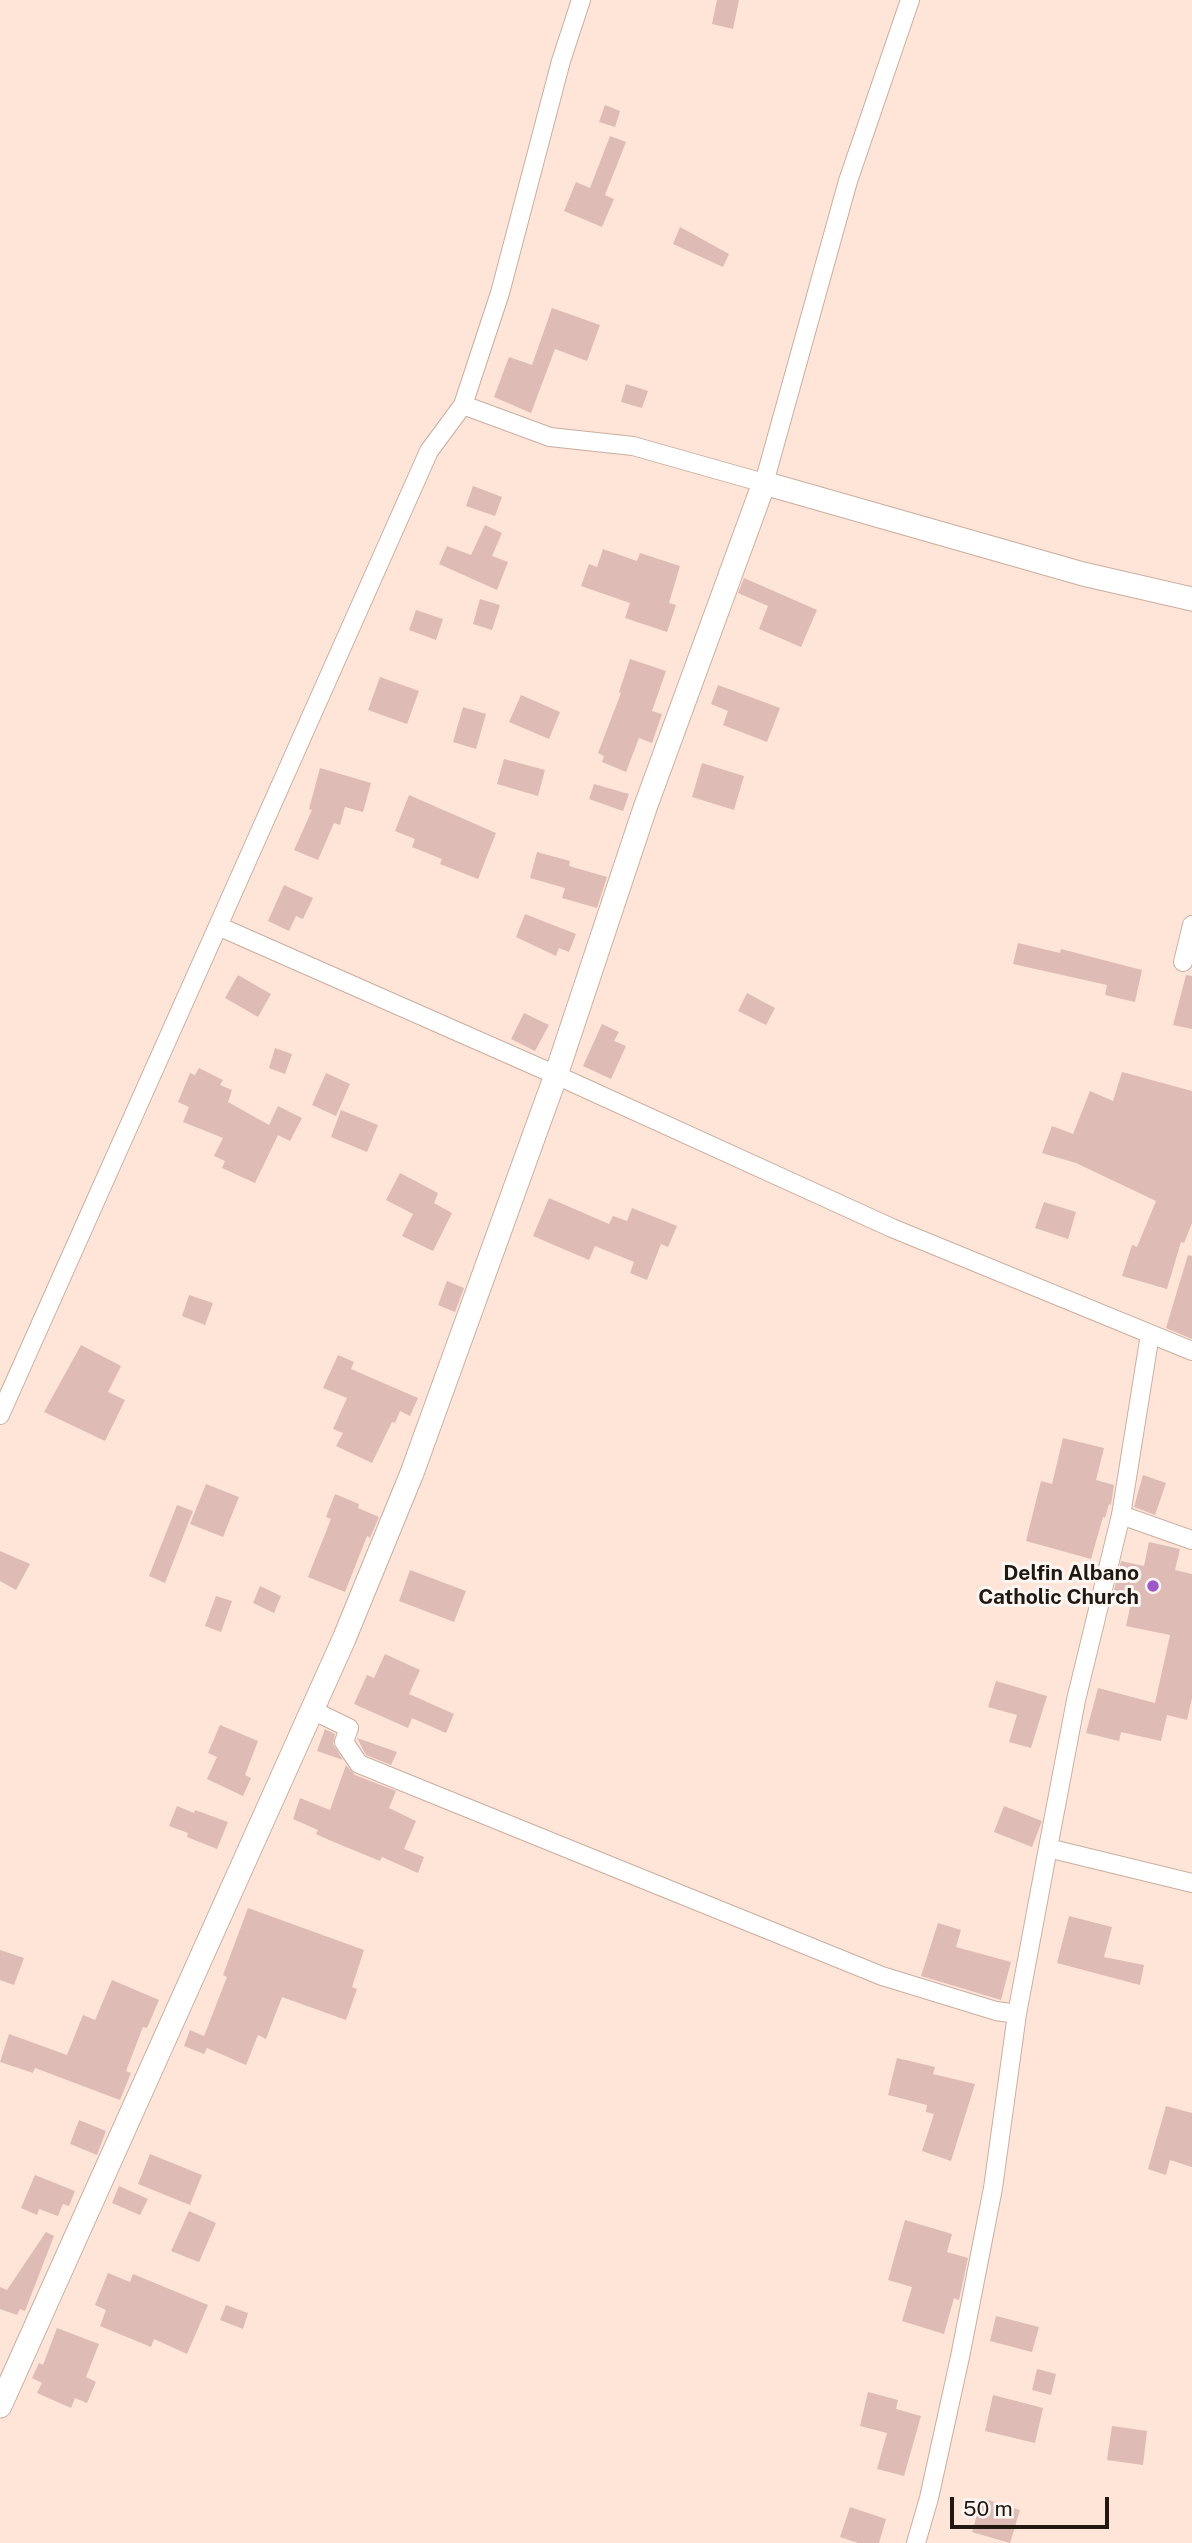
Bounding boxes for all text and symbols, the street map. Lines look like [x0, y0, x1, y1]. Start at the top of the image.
place label: Delfin Albano Catholic Church [978, 1561, 1139, 1611]
marker: Delfin Albano Catholic Church [1145, 1578, 1161, 1594]
scale bar [954, 2484, 1113, 2528]
text: 50 m [963, 2496, 1013, 2521]

